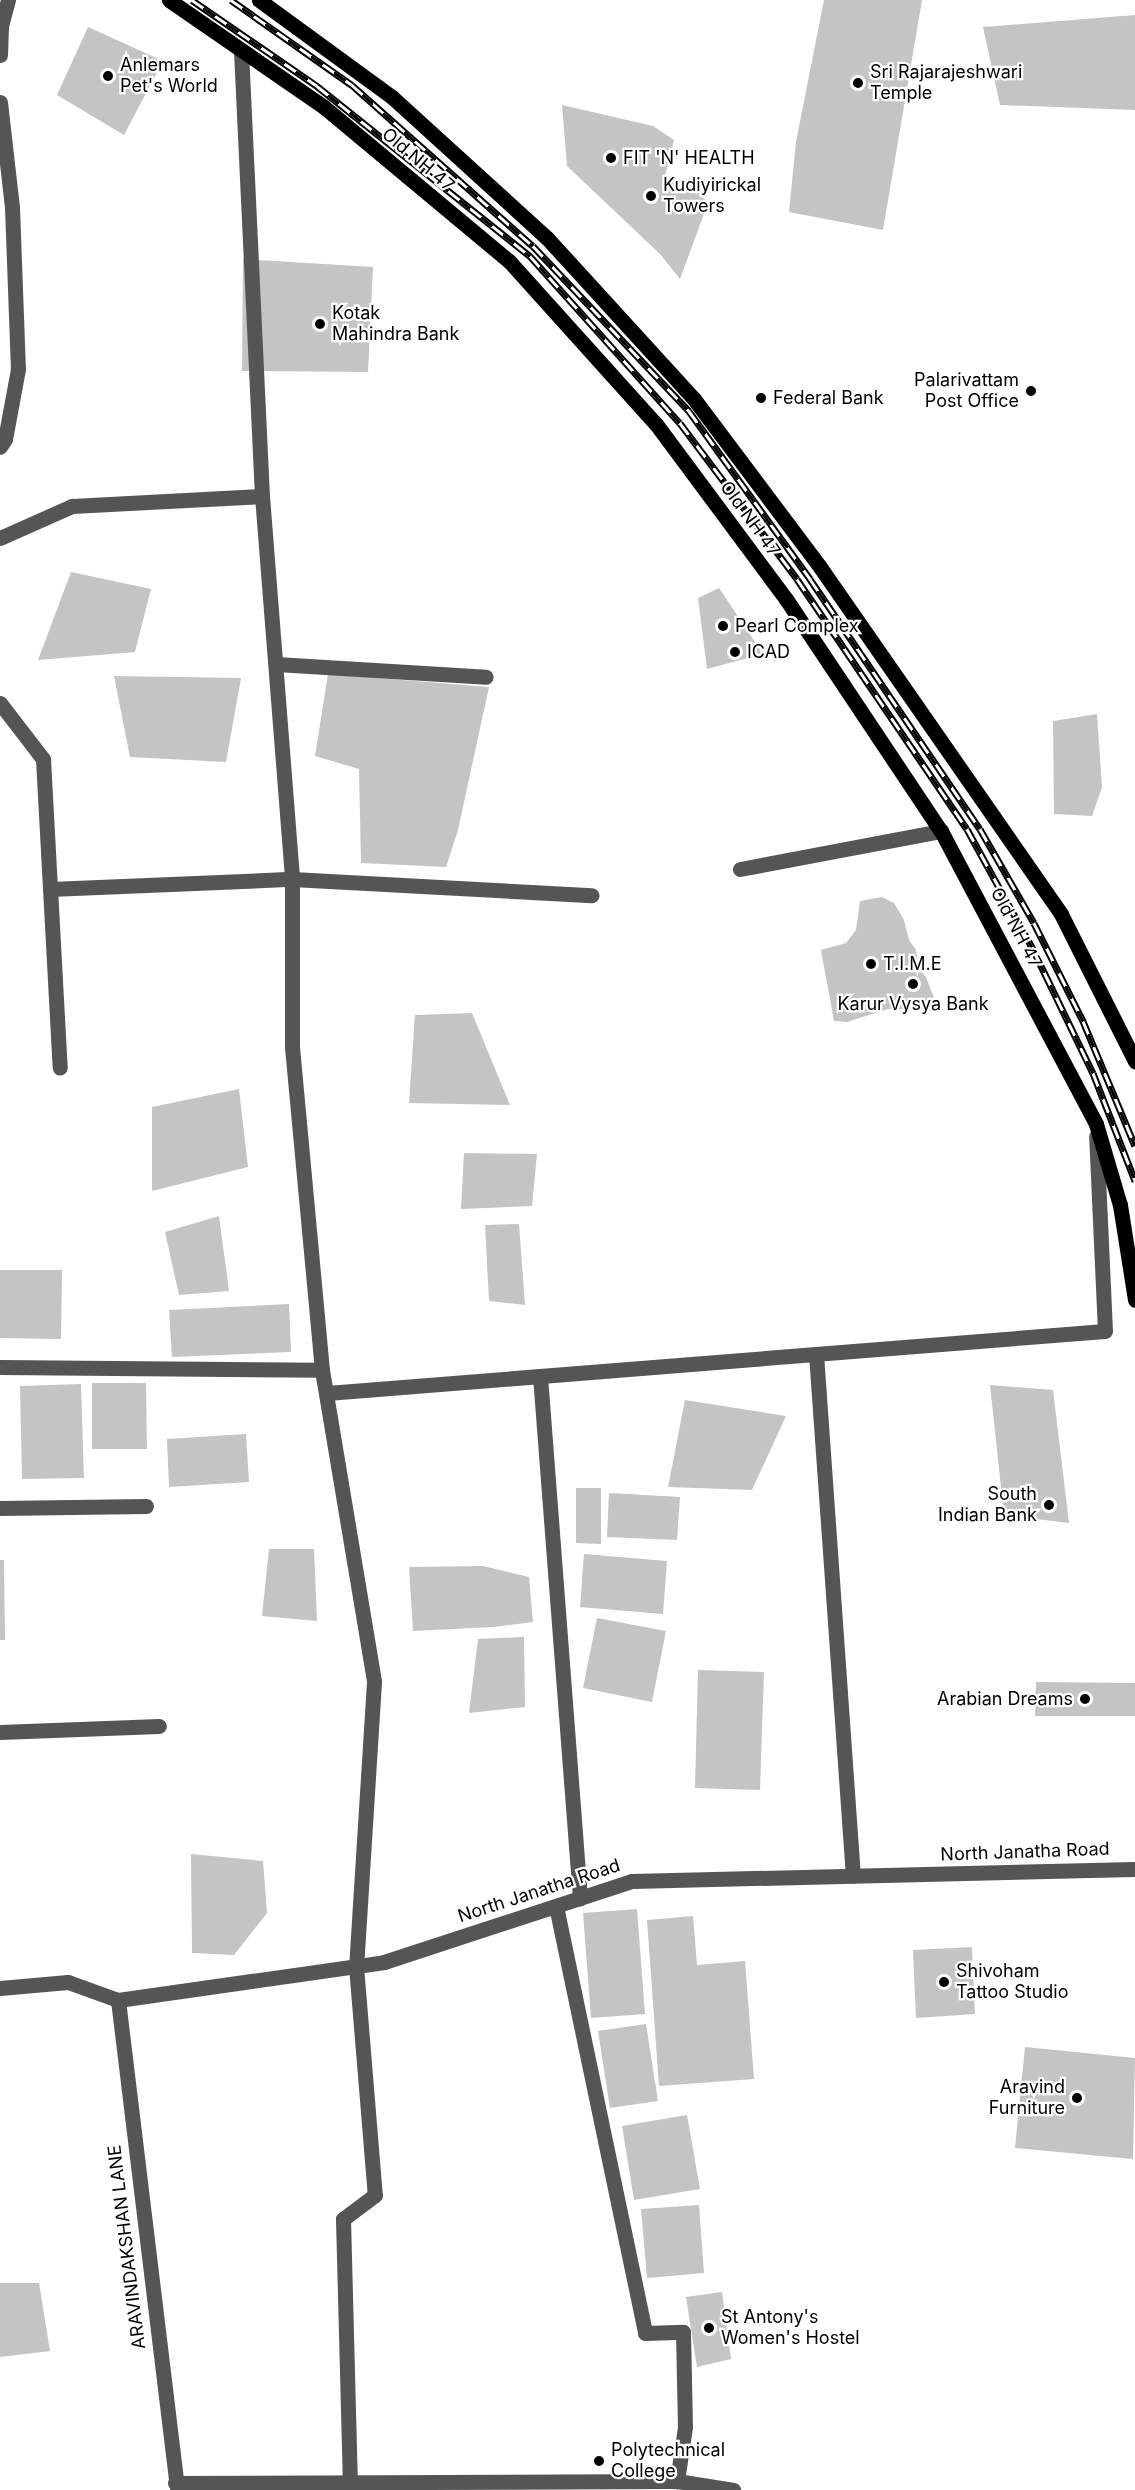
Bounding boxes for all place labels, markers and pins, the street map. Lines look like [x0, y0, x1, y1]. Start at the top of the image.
place label: Anlemars Pet's World [120, 55, 218, 98]
place label: Sri Rajarajeshwari Temple [870, 62, 1022, 104]
marker: Anlemars Pet's World [101, 69, 115, 83]
marker: Sri Rajarajeshwari Temple [851, 76, 865, 90]
place label: FIT 'N' HEALTH [623, 147, 755, 169]
marker: FIT 'N' HEALTH [604, 151, 618, 165]
place label: Kudiyirickal Towers [663, 175, 761, 218]
marker: Kudiyirickal Towers [644, 189, 658, 203]
place label: Kotak Mahindra Bank [332, 303, 459, 346]
marker: Kotak Mahindra Bank [313, 317, 327, 331]
place label: Palarivattam Post Office [914, 370, 1019, 412]
marker: Palarivattam Post Office [1024, 384, 1038, 398]
place label: Federal Bank [773, 387, 884, 409]
marker: Federal Bank [754, 391, 768, 405]
place label: Pearl Complex [735, 615, 859, 637]
marker: Pearl Complex [716, 619, 730, 633]
place label: ICAD [747, 641, 790, 663]
marker: ICAD [728, 645, 742, 659]
place label: T.I.M.E [883, 953, 941, 975]
marker: T.I.M.E [864, 957, 878, 971]
marker: Karur Vysya Bank [906, 977, 920, 991]
place label: Karur Vysya Bank [837, 993, 989, 1015]
place label: South Indian Bank [938, 1484, 1037, 1526]
marker: South Indian Bank [1042, 1498, 1056, 1512]
place label: Arabian Dreams [937, 1688, 1073, 1710]
marker: Arabian Dreams [1078, 1692, 1092, 1706]
place label: Shivoham Tattoo Studio [956, 1961, 1068, 2004]
marker: Shivoham Tattoo Studio [937, 1975, 951, 1989]
place label: Aravind Furniture [989, 2077, 1065, 2120]
marker: Aravind Furniture [1070, 2091, 1084, 2105]
place label: St Antony's Women's Hostel [721, 2307, 860, 2350]
marker: St Antony's Women's Hostel [702, 2321, 716, 2335]
place label: Polytechnical College [611, 2440, 725, 2482]
marker: Polytechnical College [592, 2454, 606, 2468]

